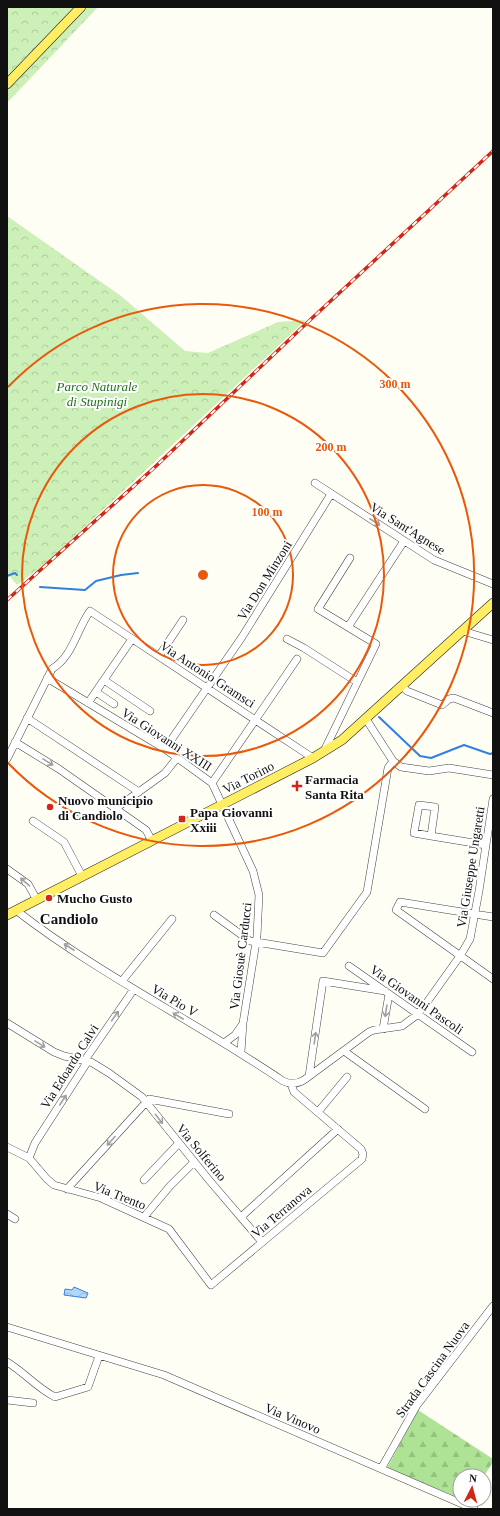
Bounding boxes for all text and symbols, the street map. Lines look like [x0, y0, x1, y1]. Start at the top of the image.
text: 300 m [380, 377, 411, 391]
park label: Parco Naturale di Stupinigi [56, 379, 138, 409]
text: 200 m [316, 440, 347, 454]
street label: Via Sant'Agnese [367, 499, 448, 558]
text: 100 m [252, 505, 283, 519]
one-way arrow [369, 519, 381, 527]
street label: Via Don Minzoni [234, 537, 295, 623]
centre of rings [196, 568, 210, 582]
street label: Via Antonio Gramsci [157, 638, 258, 711]
street label: Via Giovanni XXIII [119, 705, 215, 774]
street label: Via Torino [220, 758, 276, 797]
one-way arrow [42, 759, 54, 767]
place label: Farmacia Santa Rita [305, 772, 364, 802]
marker: Farmacia Santa Rita [292, 781, 302, 791]
place label: Nuovo municipio di Candiolo [58, 793, 153, 823]
marker: Nuovo municipio di Candiolo [45, 802, 55, 812]
place label: Papa Giovanni Xxiii [190, 805, 273, 835]
street label: Via Giuseppe Ungaretti [453, 805, 488, 929]
marker: Papa Giovanni Xxiii [177, 814, 187, 824]
one-way arrow [19, 878, 30, 887]
place label: Mucho Gusto [57, 891, 132, 906]
marker: Mucho Gusto [44, 893, 54, 903]
street label: Via Giosuè Carducci [226, 901, 255, 1011]
district label: Candiolo [40, 911, 98, 927]
one-way arrow [64, 943, 75, 951]
street label: Via Giovanni Pascoli [367, 962, 467, 1037]
street label: Via Pio V [149, 981, 201, 1020]
one-way arrow [382, 1005, 390, 1018]
one-way arrow [111, 1011, 119, 1022]
one-way arrow [172, 1012, 184, 1020]
street label: Via Edoardo Calvi [37, 1021, 102, 1111]
one-way arrow [311, 1032, 319, 1045]
one-way arrow [34, 1040, 46, 1048]
one-way arrow [59, 1095, 67, 1106]
one-way arrow [155, 1113, 163, 1124]
street label: Via Solferino [173, 1121, 230, 1184]
one-way arrow [106, 1136, 115, 1146]
street label: Via Trento [91, 1178, 148, 1213]
street label: Via Terranova [248, 1182, 314, 1241]
street label: Strada Cascina Nuova [392, 1318, 473, 1420]
street label: Via Vinovo [263, 1400, 323, 1437]
north arrow [452, 1468, 492, 1508]
text: N [468, 1472, 478, 1484]

